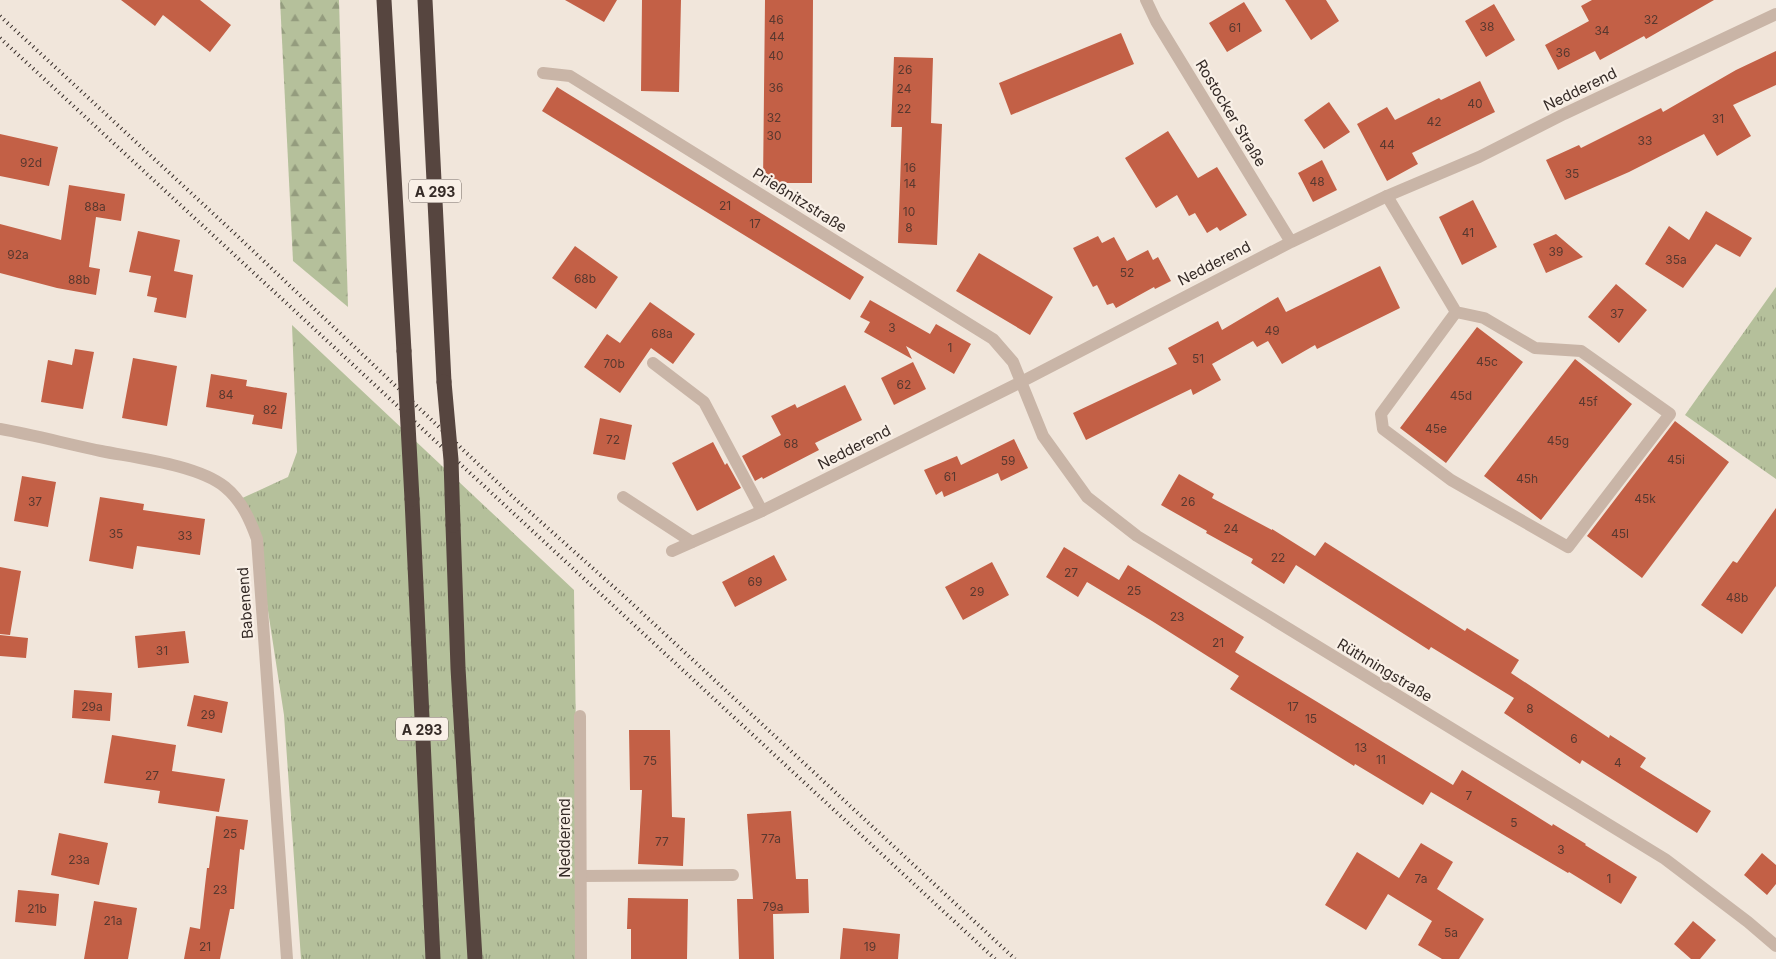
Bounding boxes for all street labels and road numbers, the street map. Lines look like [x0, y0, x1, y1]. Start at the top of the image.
street label: Rostocker Straße [1191, 56, 1271, 170]
street label: Nedderend [1540, 63, 1620, 115]
street label: Prießnitzstraße [749, 163, 851, 237]
road number: A 293 [409, 180, 461, 202]
street label: Nedderend [1174, 237, 1254, 289]
street label: Nedderend [814, 421, 894, 473]
street label: Babenend [233, 567, 257, 639]
street label: Rüthningstraße [1334, 634, 1436, 706]
road number: A 293 [396, 718, 448, 741]
street label: Nedderend [555, 798, 574, 878]

